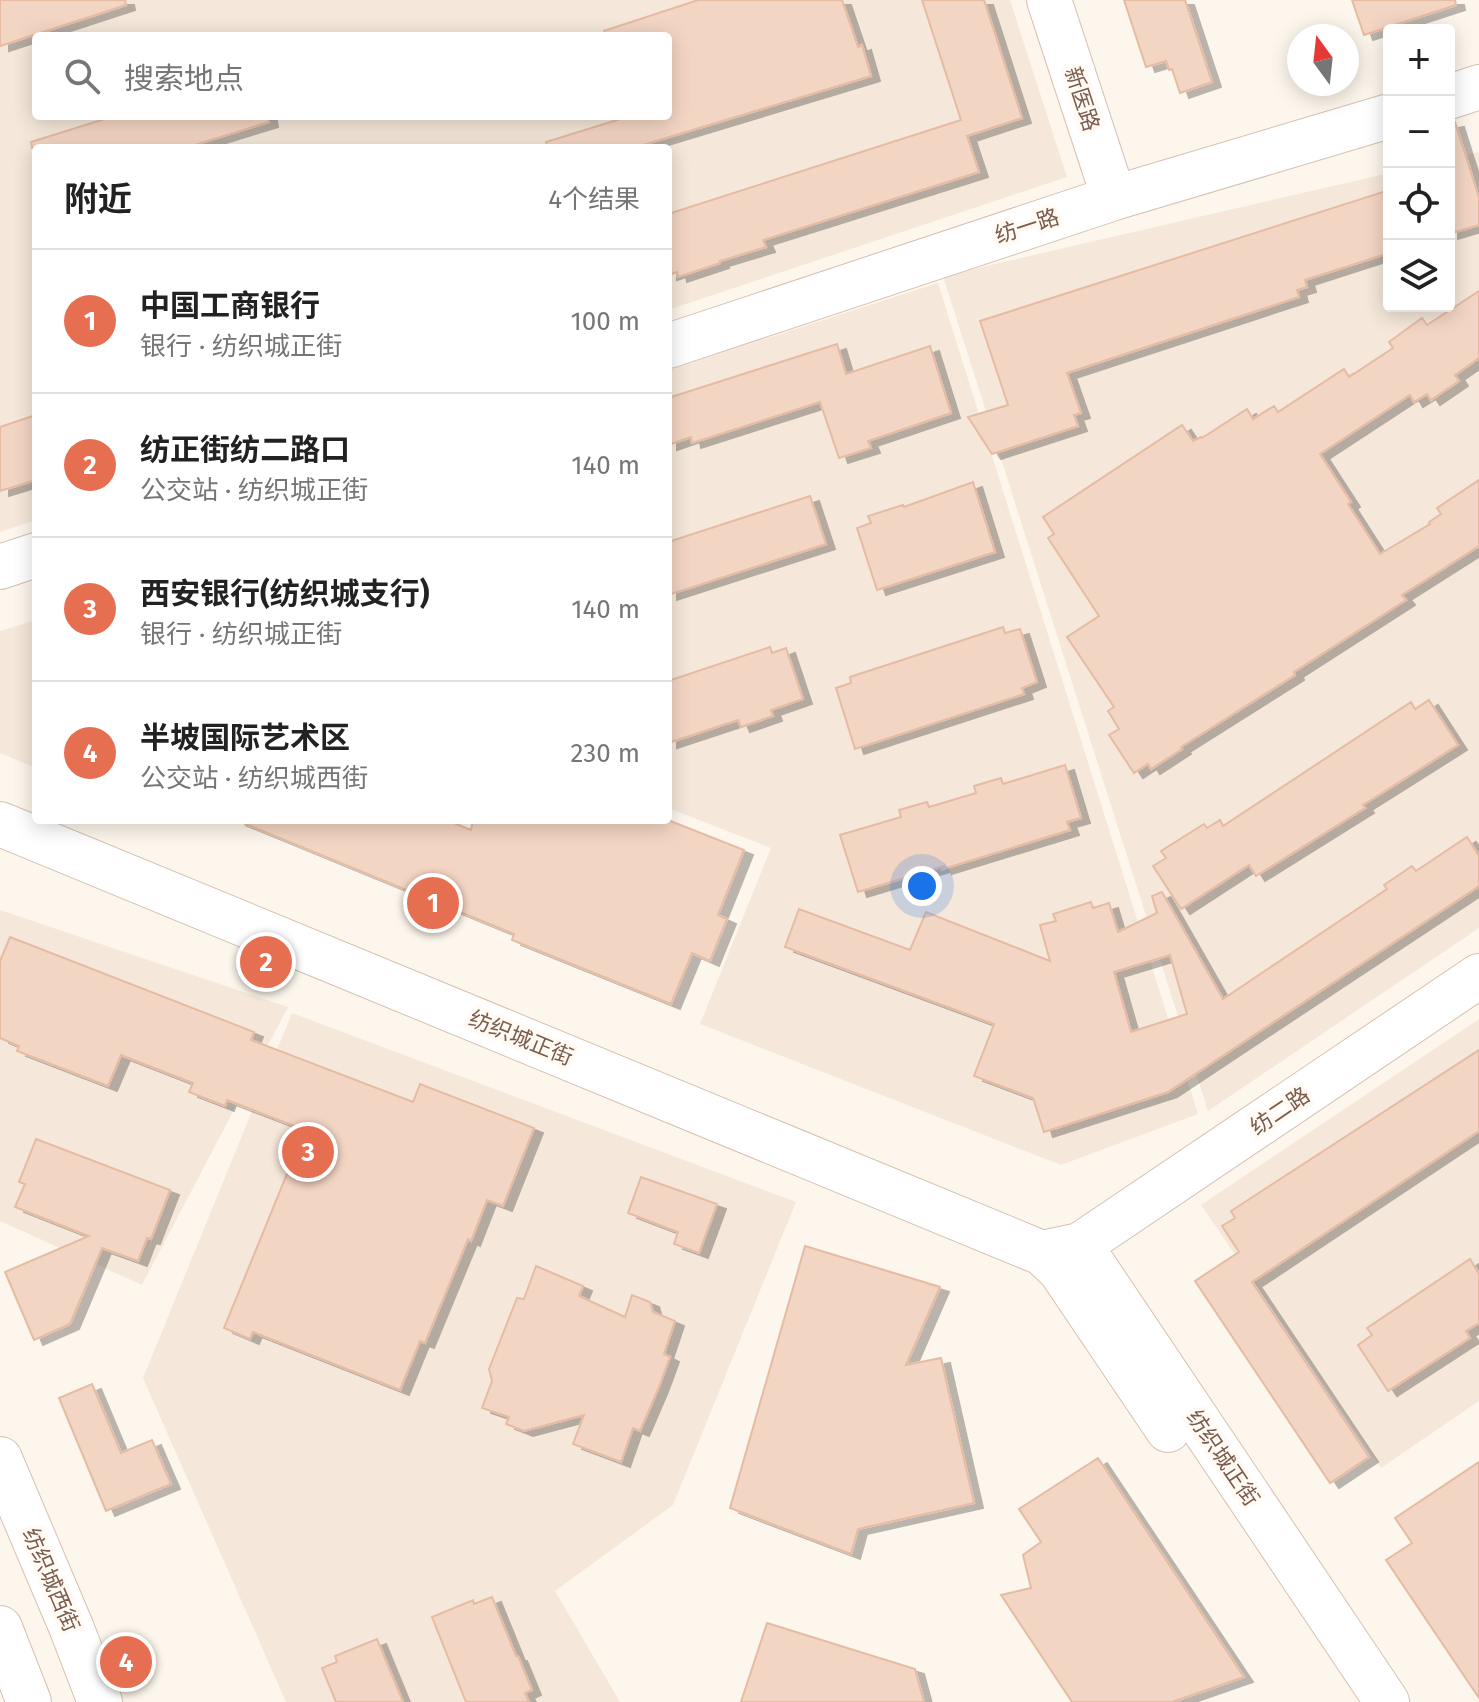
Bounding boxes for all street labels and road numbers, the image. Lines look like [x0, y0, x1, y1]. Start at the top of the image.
street label: 新医路 [1059, 63, 1105, 135]
street label: 纺一路 [991, 203, 1063, 249]
street label: 纺织城正街 [465, 1005, 577, 1071]
street label: 纺二路 [1245, 1081, 1315, 1141]
street label: 纺织城正街 [1181, 1405, 1265, 1511]
street label: 纺织城西街 [17, 1524, 85, 1636]

